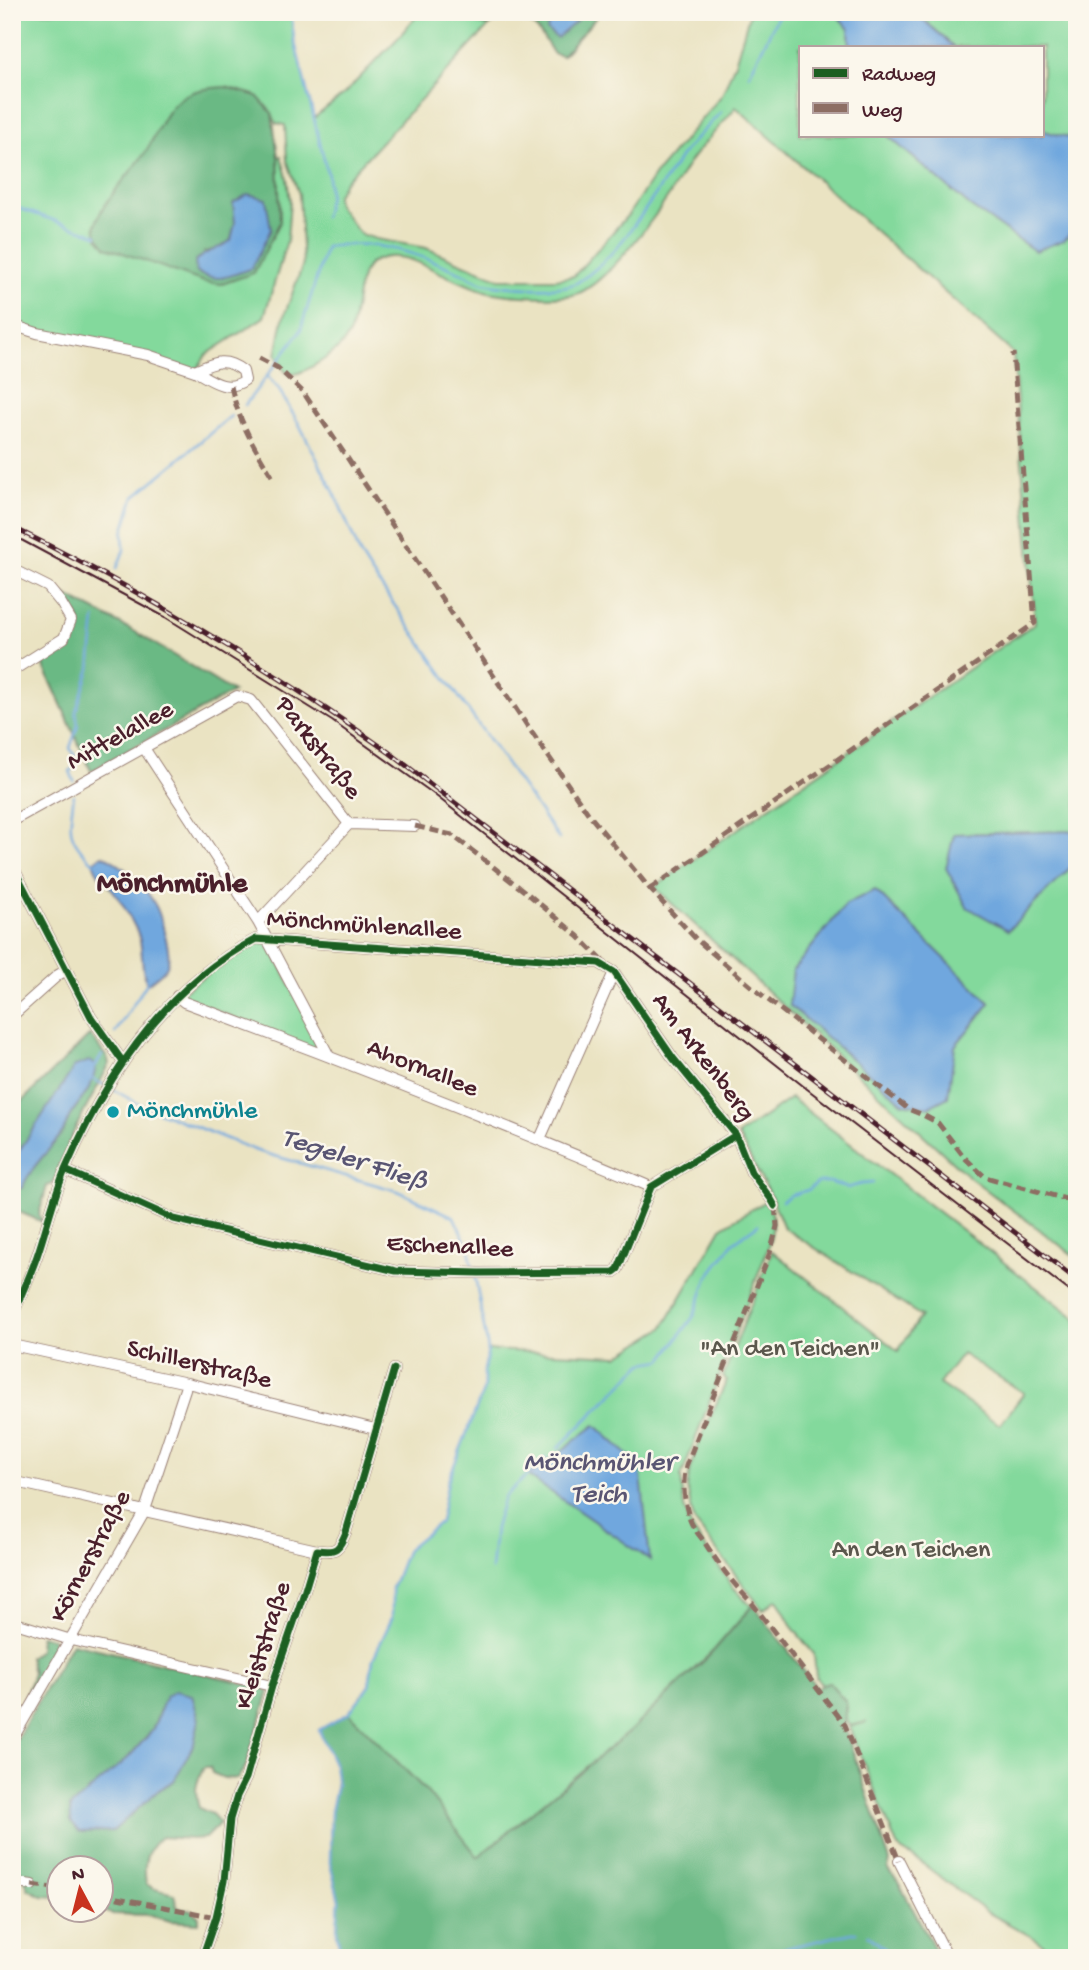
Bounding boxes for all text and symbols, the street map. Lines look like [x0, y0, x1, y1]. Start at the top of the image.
legend [799, 46, 1044, 136]
text: Radweg [862, 64, 936, 89]
text: Weg [862, 100, 903, 125]
street label: Parkstraße [266, 690, 367, 807]
street label: Mittelallee [62, 695, 180, 779]
district label: Mönchmühle [97, 868, 249, 903]
street label: Mönchmühlenallee [265, 905, 463, 949]
street label: Am Arkenberg [644, 988, 760, 1128]
street label: Ahornallee [362, 1034, 483, 1107]
place label: Mönchmühle [127, 1097, 258, 1128]
marker: Mönchmühle [105, 1104, 121, 1120]
water label: Tegeler Fließ [277, 1122, 432, 1200]
street label: Eschenallee [386, 1229, 515, 1267]
street label: Schillerstraße [124, 1334, 275, 1398]
park label: "An den Teichen" [700, 1335, 880, 1366]
water label: Mönchmühler Teich [524, 1447, 679, 1512]
street label: Körnerstraße [44, 1485, 140, 1628]
park label: An den Teichen [832, 1536, 991, 1567]
street label: Kleiststraße [230, 1578, 300, 1714]
north arrow [46, 1854, 116, 1924]
text: N [71, 1863, 86, 1888]

